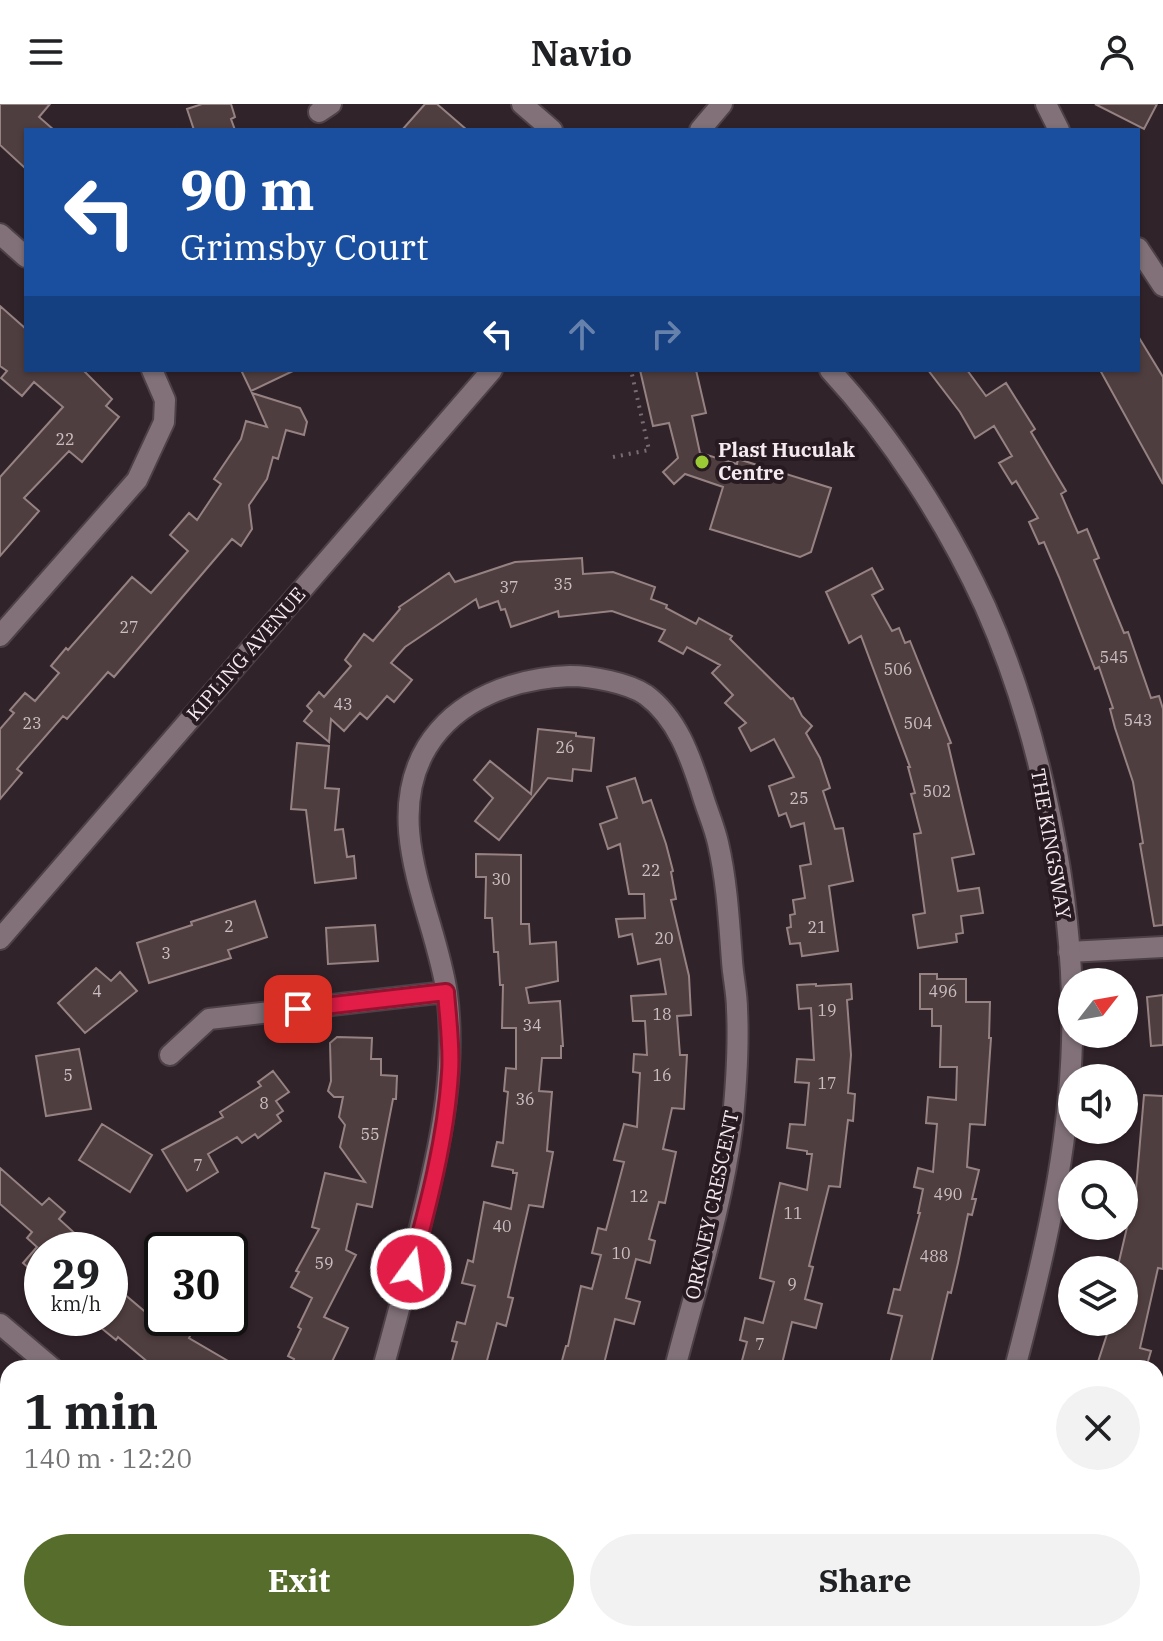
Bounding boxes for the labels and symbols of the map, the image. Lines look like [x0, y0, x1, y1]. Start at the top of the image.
house number: 22 [55, 429, 75, 449]
place label: Plast Huculak Centre [718, 436, 855, 486]
marker: Plast Huculak Centre [693, 453, 711, 471]
house number: 35 [553, 574, 573, 594]
house number: 37 [499, 577, 519, 597]
street label: KIPLING AVENUE [180, 581, 311, 726]
house number: 27 [119, 617, 139, 637]
house number: 545 [1100, 647, 1128, 667]
house number: 506 [884, 659, 912, 679]
house number: 43 [333, 694, 353, 714]
house number: 543 [1124, 710, 1152, 730]
house number: 23 [22, 713, 42, 733]
house number: 504 [904, 713, 932, 733]
house number: 26 [555, 737, 575, 757]
street label: THE KINGSWAY [1025, 766, 1078, 922]
house number: 502 [923, 781, 951, 801]
house number: 25 [789, 788, 809, 808]
house number: 22 [641, 860, 661, 880]
house number: 30 [491, 869, 511, 889]
house number: 2 [224, 916, 234, 936]
house number: 21 [807, 917, 827, 937]
house number: 20 [654, 928, 674, 948]
house number: 3 [161, 943, 171, 963]
north arrow [1058, 968, 1138, 1048]
pin [264, 975, 332, 1043]
house number: 4 [92, 981, 102, 1001]
house number: 496 [929, 981, 957, 1001]
house number: 19 [817, 1000, 837, 1020]
house number: 18 [652, 1004, 672, 1024]
house number: 34 [522, 1015, 542, 1035]
house number: 5 [63, 1065, 73, 1085]
house number: 16 [652, 1065, 672, 1085]
house number: 17 [817, 1073, 837, 1093]
house number: 36 [515, 1089, 535, 1109]
house number: 8 [259, 1093, 269, 1113]
street label: ORKNEY CRESCENT [678, 1108, 745, 1302]
house number: 55 [360, 1124, 380, 1144]
house number: 7 [193, 1155, 203, 1175]
house number: 490 [934, 1184, 962, 1204]
house number: 12 [629, 1186, 649, 1206]
house number: 11 [783, 1203, 803, 1223]
house number: 40 [492, 1216, 512, 1236]
position arrow [369, 1227, 453, 1311]
speed limit sign: 30 [144, 1232, 248, 1336]
house number: 10 [611, 1243, 631, 1263]
house number: 488 [920, 1246, 948, 1266]
house number: 59 [314, 1253, 334, 1273]
house number: 9 [787, 1274, 797, 1294]
house number: 7 [755, 1334, 765, 1354]

